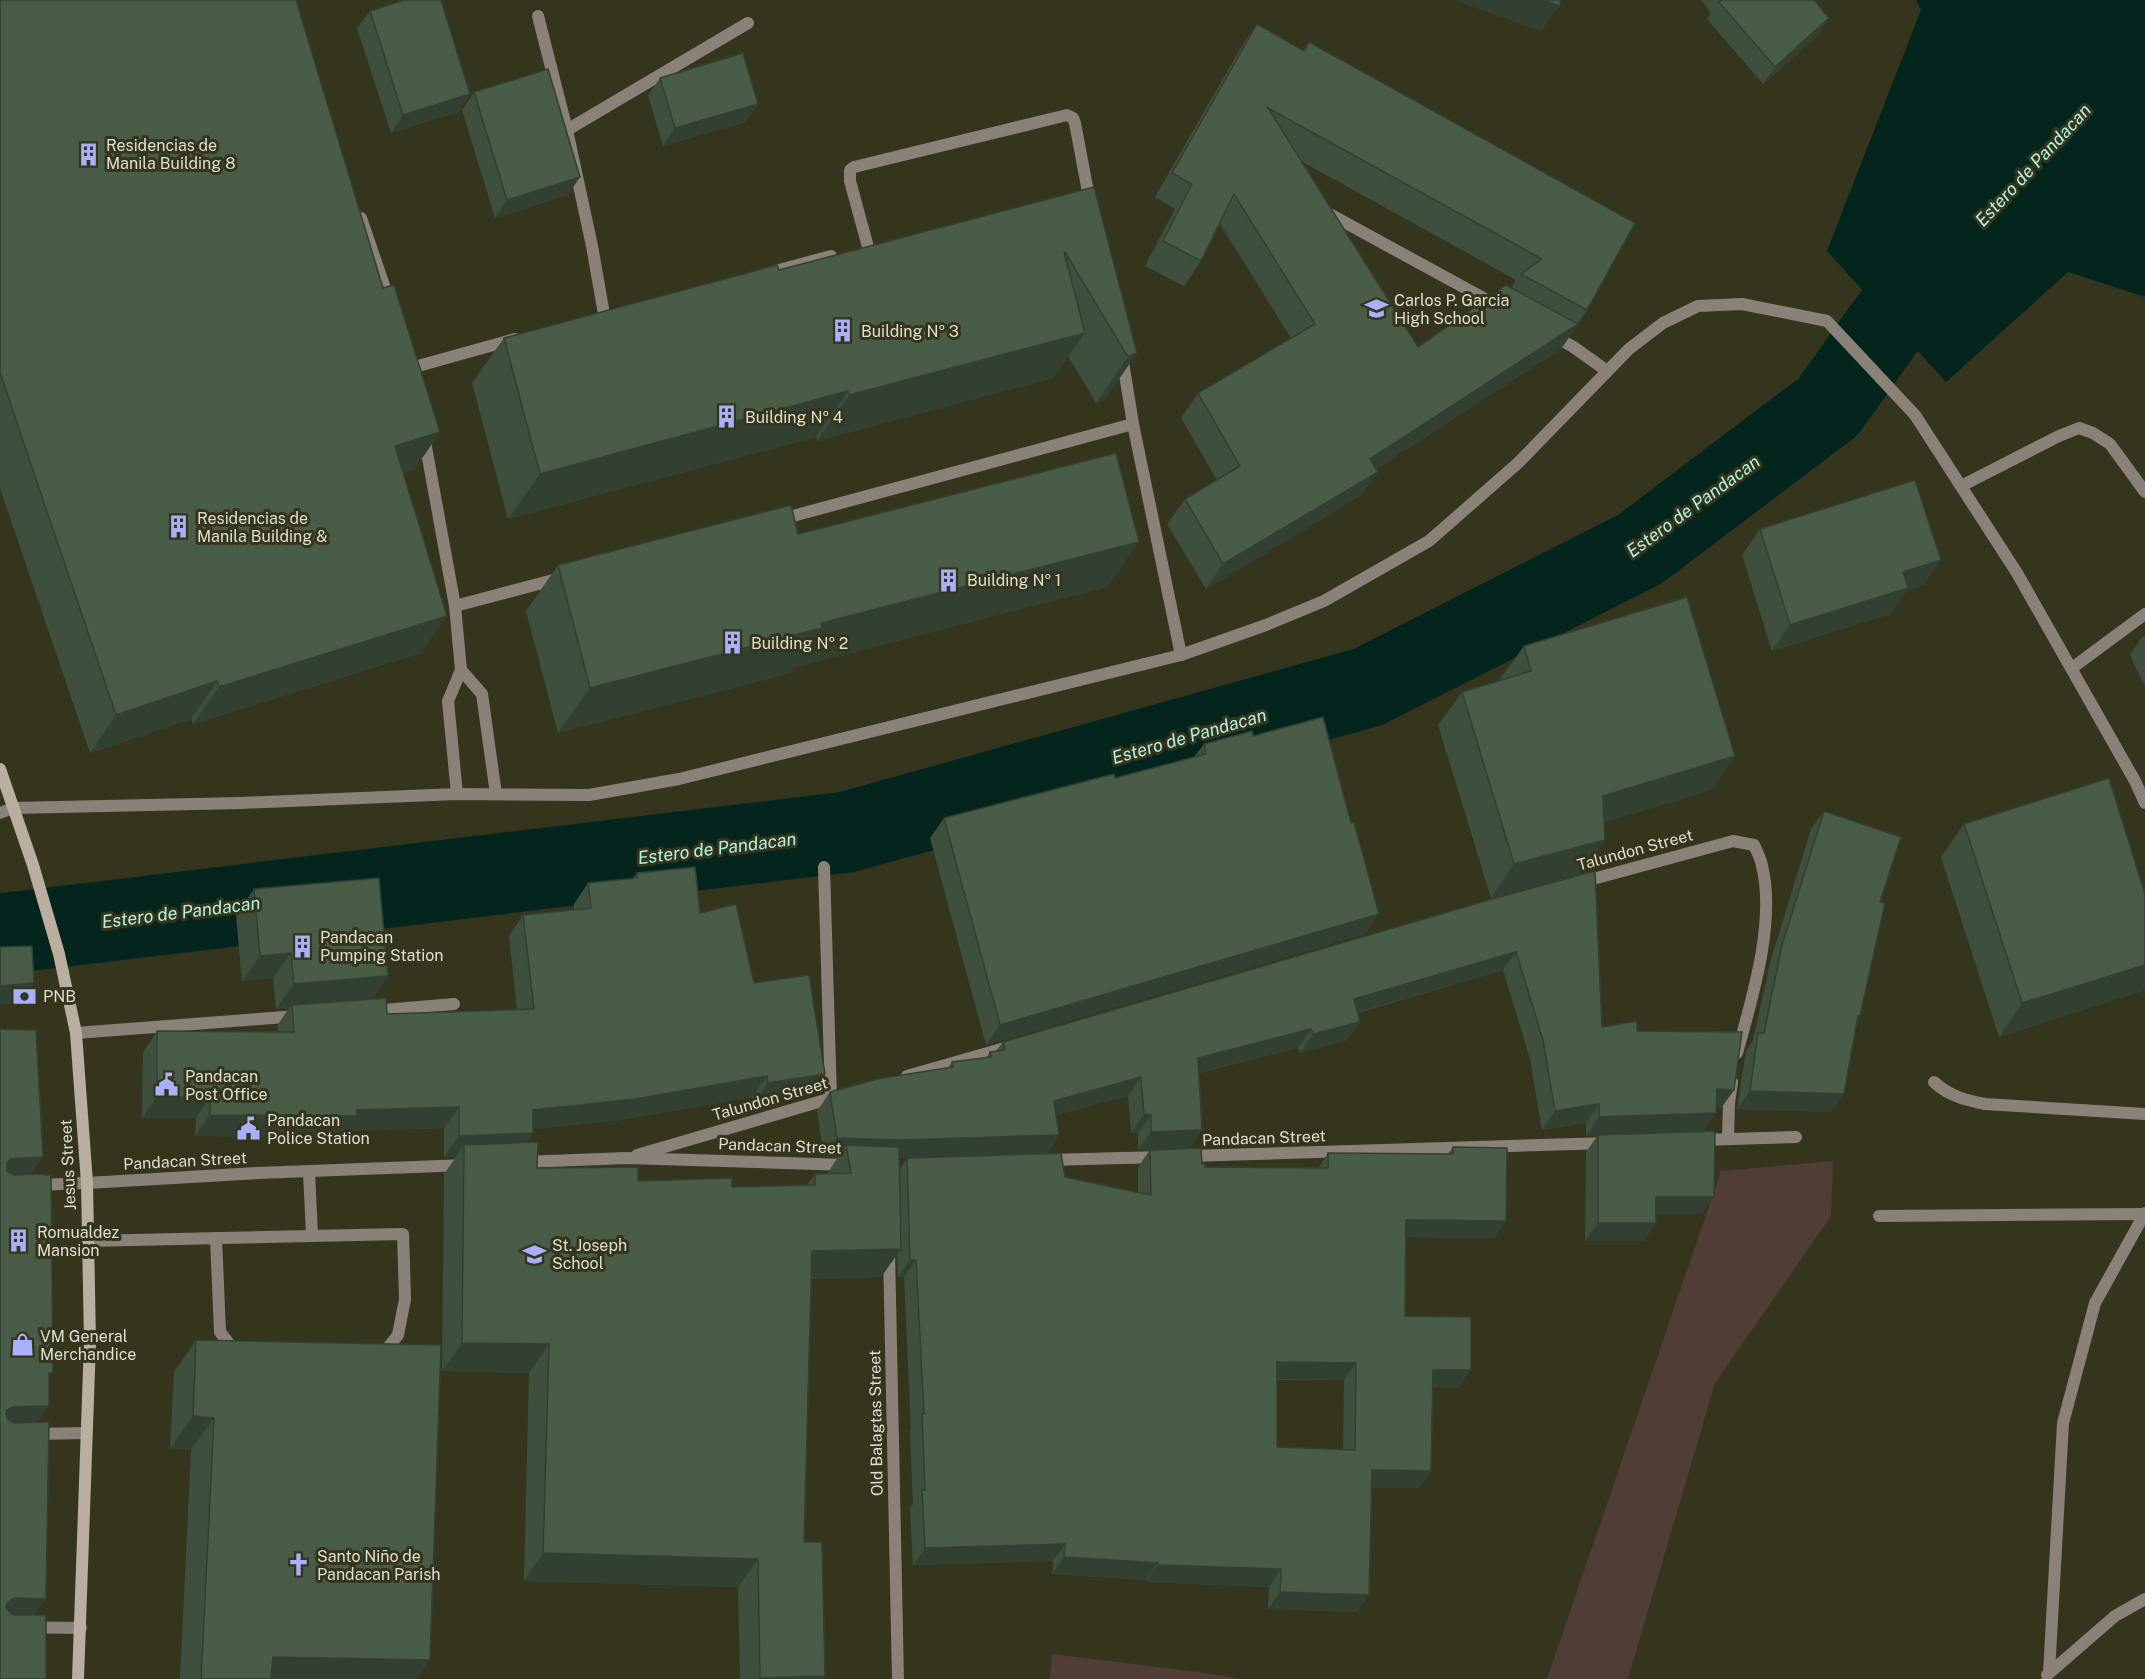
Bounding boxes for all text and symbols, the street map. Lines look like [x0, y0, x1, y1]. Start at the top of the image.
water label: Estero de Pandacan [1971, 99, 2095, 231]
place label: Residencias de Manila Building 8 [106, 136, 236, 173]
building icon: Residencias de Manila Building 8 [75, 141, 101, 167]
place label: Carlos P. Garcia High School [1394, 291, 1509, 328]
school or university icon: Carlos P. Garcia High School [1363, 296, 1389, 322]
building icon: Building № 3 [830, 318, 856, 344]
place label: Building № 3 [861, 322, 959, 341]
building icon: Building № 4 [714, 404, 740, 430]
place label: Building № 4 [745, 408, 843, 427]
water label: Estero de Pandacan [1622, 451, 1764, 561]
place label: Residencias de Manila Building & [197, 509, 328, 546]
building icon: Residencias de Manila Building & [166, 514, 192, 540]
building icon: Building № 1 [936, 567, 962, 593]
place label: Building № 1 [967, 571, 1061, 590]
building icon: Building № 2 [720, 630, 746, 656]
place label: Building № 2 [751, 634, 848, 653]
water label: Estero de Pandacan [1109, 704, 1269, 768]
street label: Talundon Street [1575, 825, 1695, 875]
water label: Estero de Pandacan [636, 828, 798, 868]
water label: Estero de Pandacan [100, 892, 262, 932]
place label: Pandacan Pumping Station [320, 928, 444, 965]
building icon: Pandacan Pumping Station [289, 933, 315, 959]
bank icon: PNB [12, 983, 38, 1009]
place label: PNB [43, 987, 76, 1006]
place label: Pandacan Post Office [185, 1067, 268, 1104]
public building icon: Pandacan Post Office [154, 1072, 180, 1098]
street label: Talundon Street [710, 1073, 830, 1125]
place label: Pandacan Police Station [267, 1111, 370, 1148]
public building icon: Pandacan Police Station [236, 1116, 262, 1142]
street label: Jesus Street [56, 1119, 80, 1211]
street label: Pandacan Street [1202, 1126, 1326, 1150]
street label: Pandacan Street [718, 1134, 842, 1158]
street label: Pandacan Street [123, 1148, 247, 1174]
place label: Romualdez Mansion [37, 1223, 119, 1260]
building icon: Romualdez Mansion [6, 1228, 32, 1254]
place label: St. Joseph School [552, 1236, 627, 1273]
school or university icon: St. Joseph School [521, 1241, 547, 1267]
place label: VM General Merchandice [40, 1327, 136, 1364]
shop icon: VM General Merchandice [9, 1332, 35, 1358]
street label: Old Balagtas Street [865, 1350, 887, 1496]
place label: Santo Niño de Pandacan Parish [317, 1547, 440, 1584]
church icon: Santo Niño de Pandacan Parish [286, 1552, 312, 1578]

